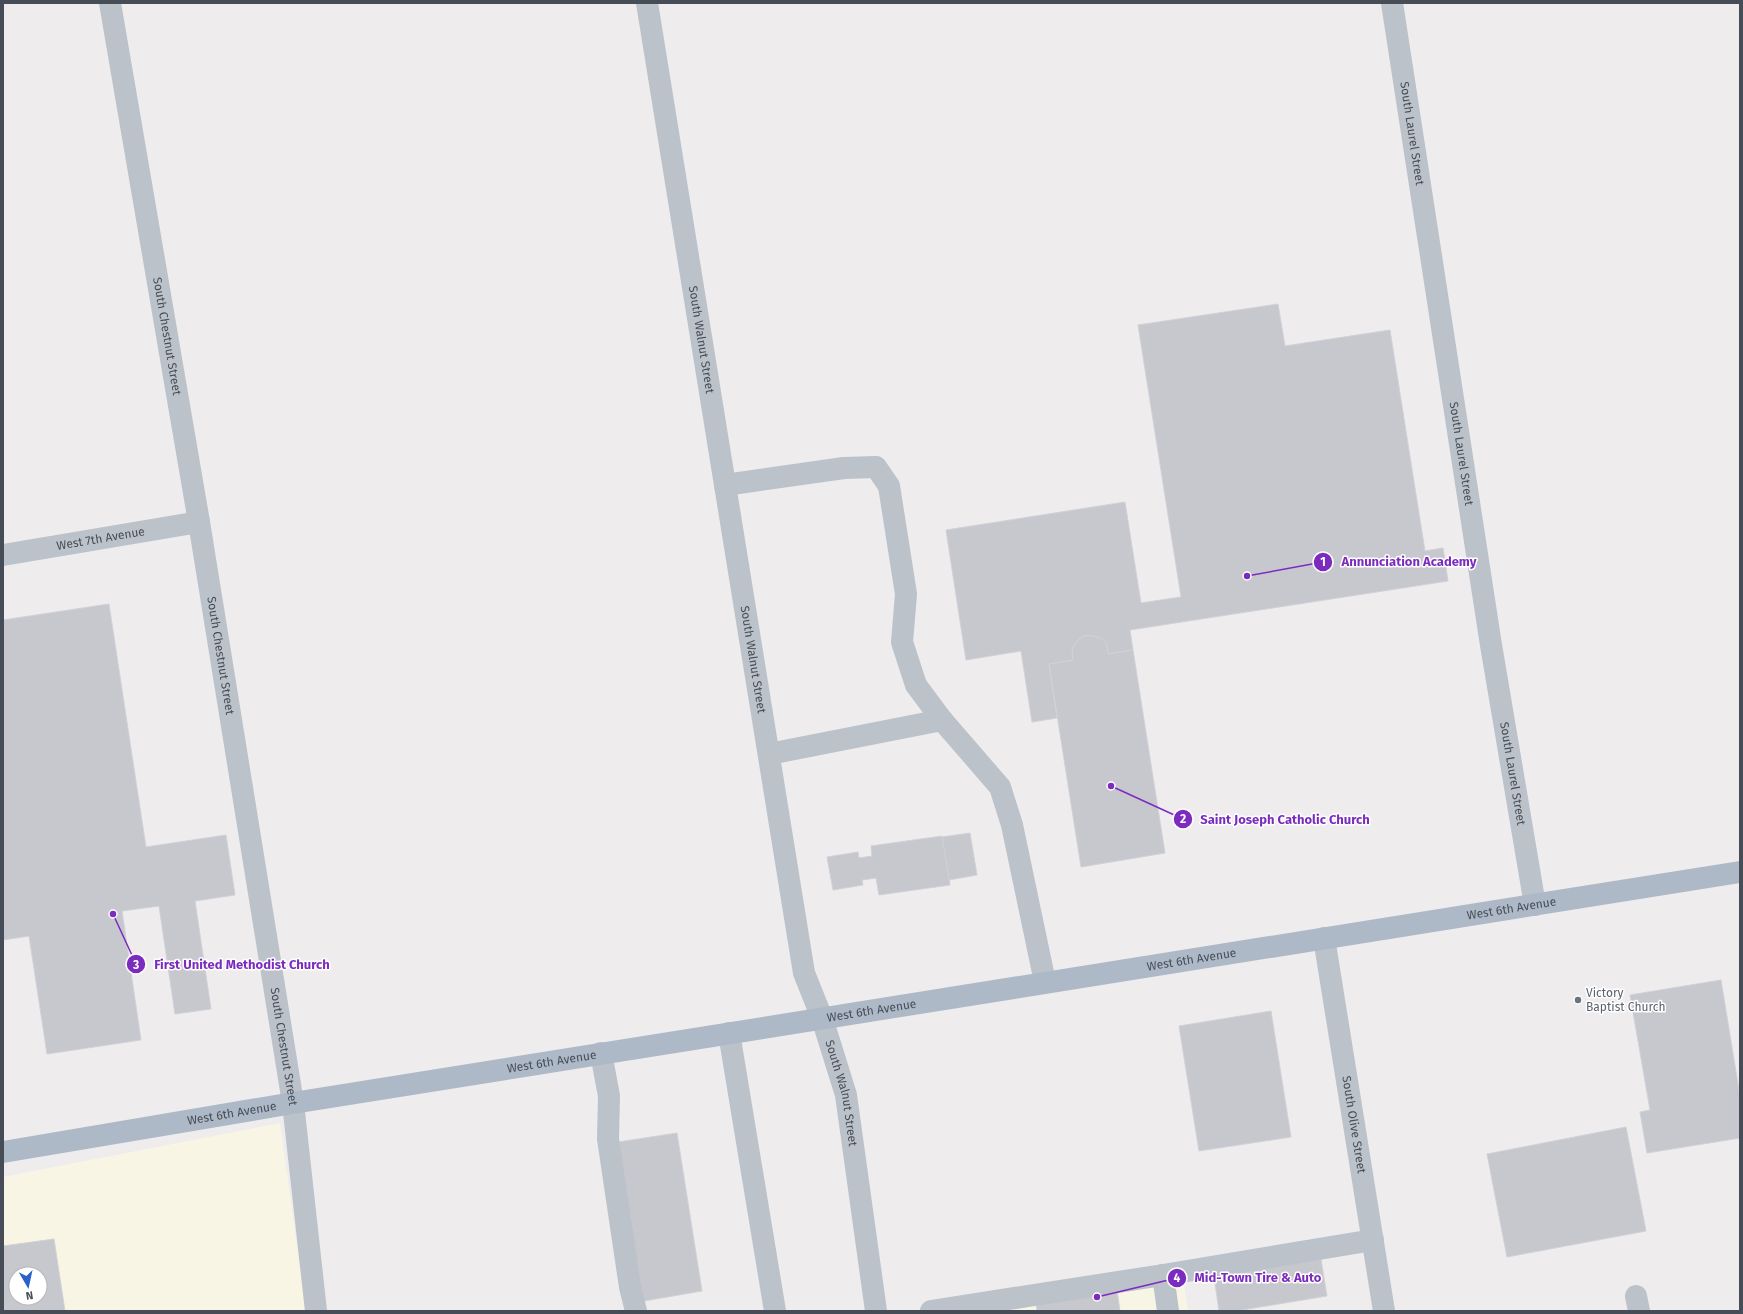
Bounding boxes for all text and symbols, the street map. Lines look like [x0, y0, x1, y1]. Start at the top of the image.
street label: South Laurel Street [1397, 81, 1427, 187]
street label: South Chestnut Street [150, 276, 184, 397]
street label: South Walnut Street [686, 285, 717, 395]
street label: South Laurel Street [1447, 401, 1476, 507]
street label: West 7th Avenue [55, 524, 146, 553]
callout: Annunciation Academy [1313, 549, 1484, 574]
text: Annunciation Academy [1341, 554, 1477, 569]
text: 1 [1320, 555, 1326, 569]
street label: South Chestnut Street [204, 596, 237, 716]
street label: South Walnut Street [738, 605, 769, 715]
street label: South Laurel Street [1497, 721, 1529, 827]
callout: Saint Joseph Catholic Church [1173, 807, 1378, 832]
text: 2 [1180, 812, 1186, 826]
text: Saint Joseph Catholic Church [1200, 812, 1370, 827]
street label: West 6th Avenue [1466, 894, 1557, 923]
street label: West 6th Avenue [1146, 946, 1237, 974]
callout: First United Methodist Church [126, 952, 338, 977]
text: First United Methodist Church [154, 957, 330, 972]
text: 3 [132, 958, 139, 972]
place label: Victory Baptist Church [1586, 986, 1665, 1014]
street label: South Chestnut Street [267, 987, 300, 1107]
marker: Victory Baptist Church [1573, 995, 1583, 1005]
street label: West 6th Avenue [826, 997, 917, 1025]
street label: South Walnut Street [822, 1038, 860, 1148]
street label: West 6th Avenue [506, 1048, 597, 1076]
street label: South Olive Street [1339, 1075, 1369, 1175]
street label: West 6th Avenue [186, 1099, 277, 1128]
callout: Mid-Town Tire & Auto [1167, 1265, 1330, 1290]
north arrow [8, 1266, 48, 1306]
text: Mid-Town Tire & Auto [1195, 1270, 1322, 1285]
text: 4 [1174, 1271, 1181, 1285]
text: N [25, 1288, 34, 1302]

